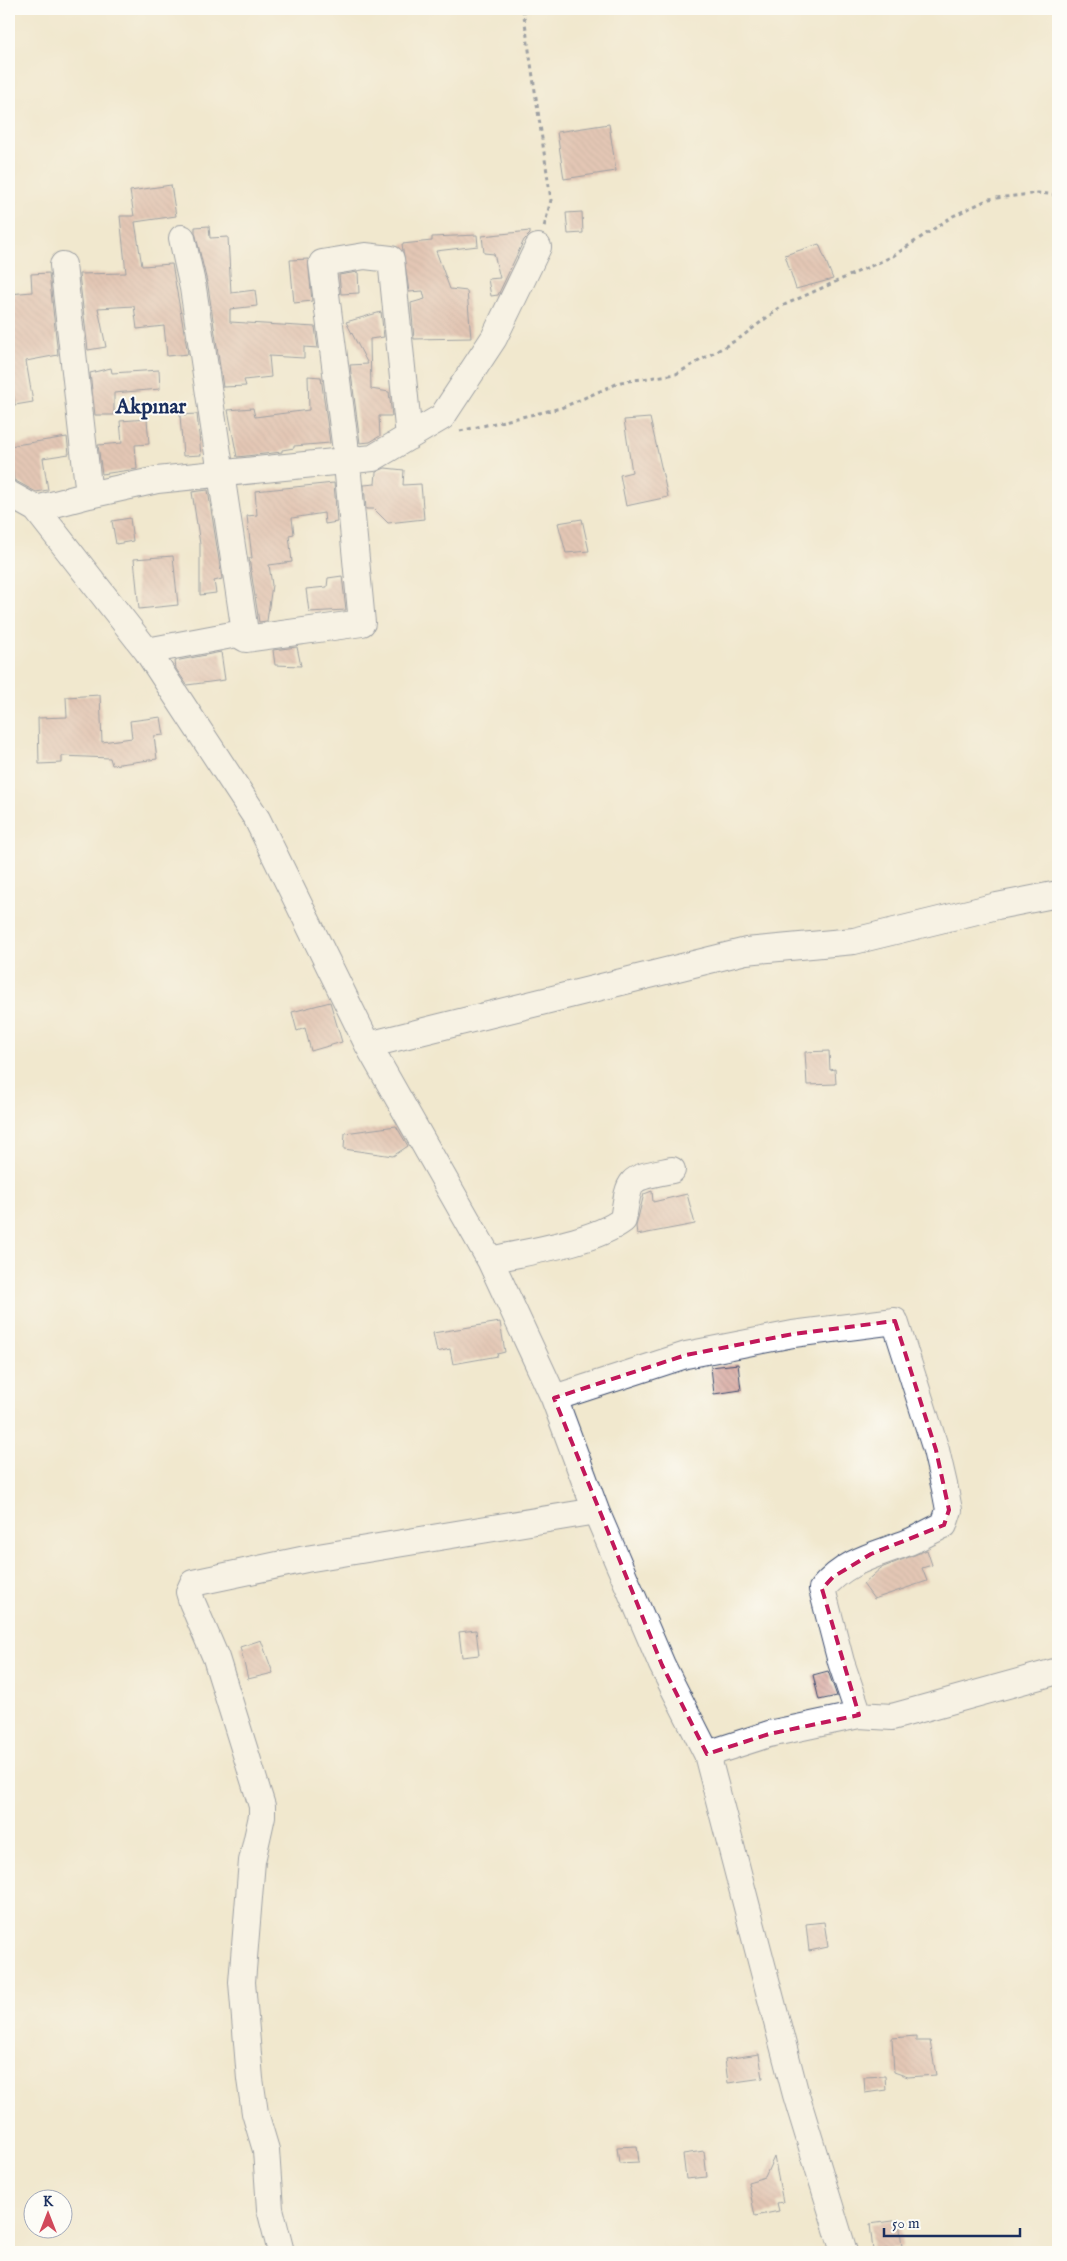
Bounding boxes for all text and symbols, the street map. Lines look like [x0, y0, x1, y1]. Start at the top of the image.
district label: Akpınar [115, 394, 186, 421]
north arrow [22, 2188, 72, 2238]
text: K [43, 2193, 54, 2211]
scale bar [884, 2206, 1021, 2238]
text: 50 m [892, 2214, 920, 2233]

